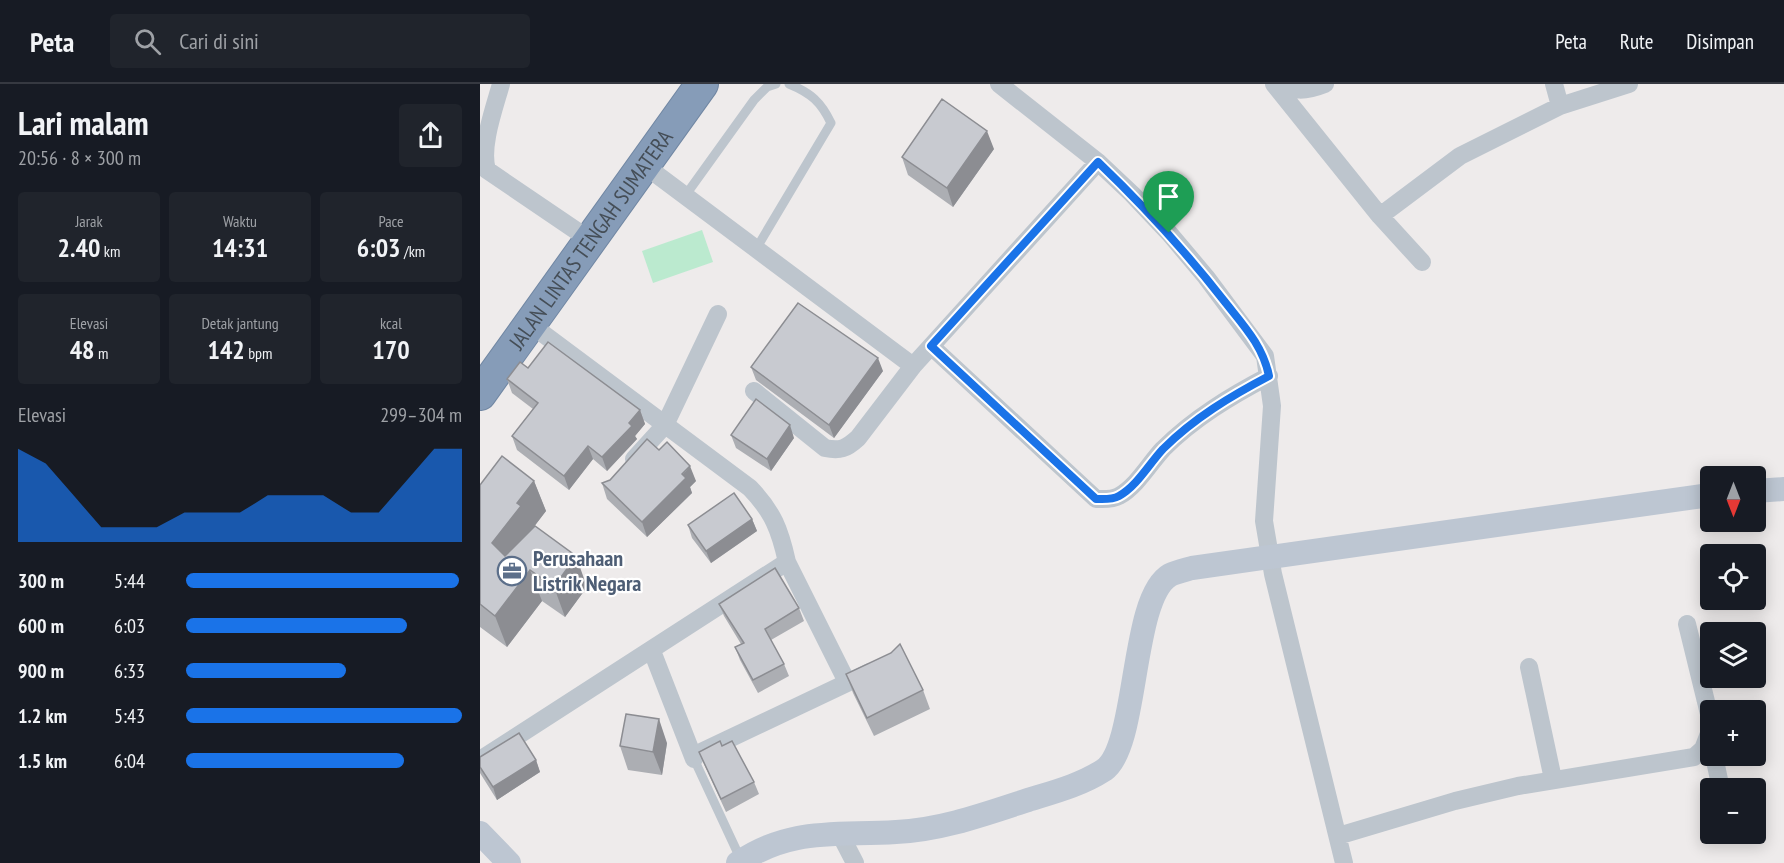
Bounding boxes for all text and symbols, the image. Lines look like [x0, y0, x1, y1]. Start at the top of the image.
search box [110, 14, 530, 68]
text: Peta [30, 23, 74, 60]
icon: search [131, 25, 164, 58]
text: Cari di sini [179, 27, 259, 55]
text: Peta [1555, 28, 1587, 55]
text: Rute [1620, 28, 1653, 55]
text: Disimpan [1686, 28, 1754, 55]
text: Lari malam [18, 101, 149, 144]
button: share [399, 104, 462, 167]
street label: JALAN LINTAS TENGAH SUMATERA [502, 124, 679, 356]
text: 20:56 · 8 × 300 m [18, 145, 141, 171]
pin [1143, 171, 1194, 233]
icon: arrive [1152, 180, 1185, 213]
text: Jarak [75, 211, 103, 231]
text: Waktu [223, 211, 257, 231]
text: Pace [378, 211, 404, 231]
text: 2.40 [58, 231, 100, 264]
text: 14:31 [212, 231, 268, 264]
text: 6:03 [357, 231, 401, 264]
text: km [100, 241, 120, 261]
text: /km [401, 241, 425, 261]
text: Elevasi [70, 313, 108, 333]
text: Detak jantung [201, 313, 279, 333]
text: kcal [380, 313, 402, 333]
text: 48 [70, 333, 95, 366]
text: 142 [207, 333, 245, 366]
text: 170 [372, 333, 410, 366]
text: m [95, 343, 108, 363]
text: bpm [245, 343, 273, 363]
text: Elevasi [18, 402, 66, 428]
text: 299–304 m [380, 402, 462, 428]
north arrow [1700, 466, 1766, 532]
map controls [1700, 466, 1766, 844]
place label: Perusahaan Listrik Negara [533, 544, 641, 597]
button: locate [1700, 544, 1766, 610]
office icon: Perusahaan Listrik Negara [496, 555, 528, 587]
text: 300 m [18, 568, 64, 594]
text: 5:44 [114, 568, 145, 594]
text: 600 m [18, 613, 64, 639]
text: 6:03 [114, 613, 145, 639]
button: layers [1700, 622, 1766, 688]
text: 900 m [18, 658, 64, 684]
text: 6:33 [114, 658, 145, 684]
button: + [1700, 700, 1766, 766]
text: 1.2 km [18, 703, 67, 729]
text: 5:43 [114, 703, 145, 729]
text: 1.5 km [18, 748, 67, 774]
text: 6:04 [114, 748, 145, 774]
button: − [1700, 778, 1766, 844]

